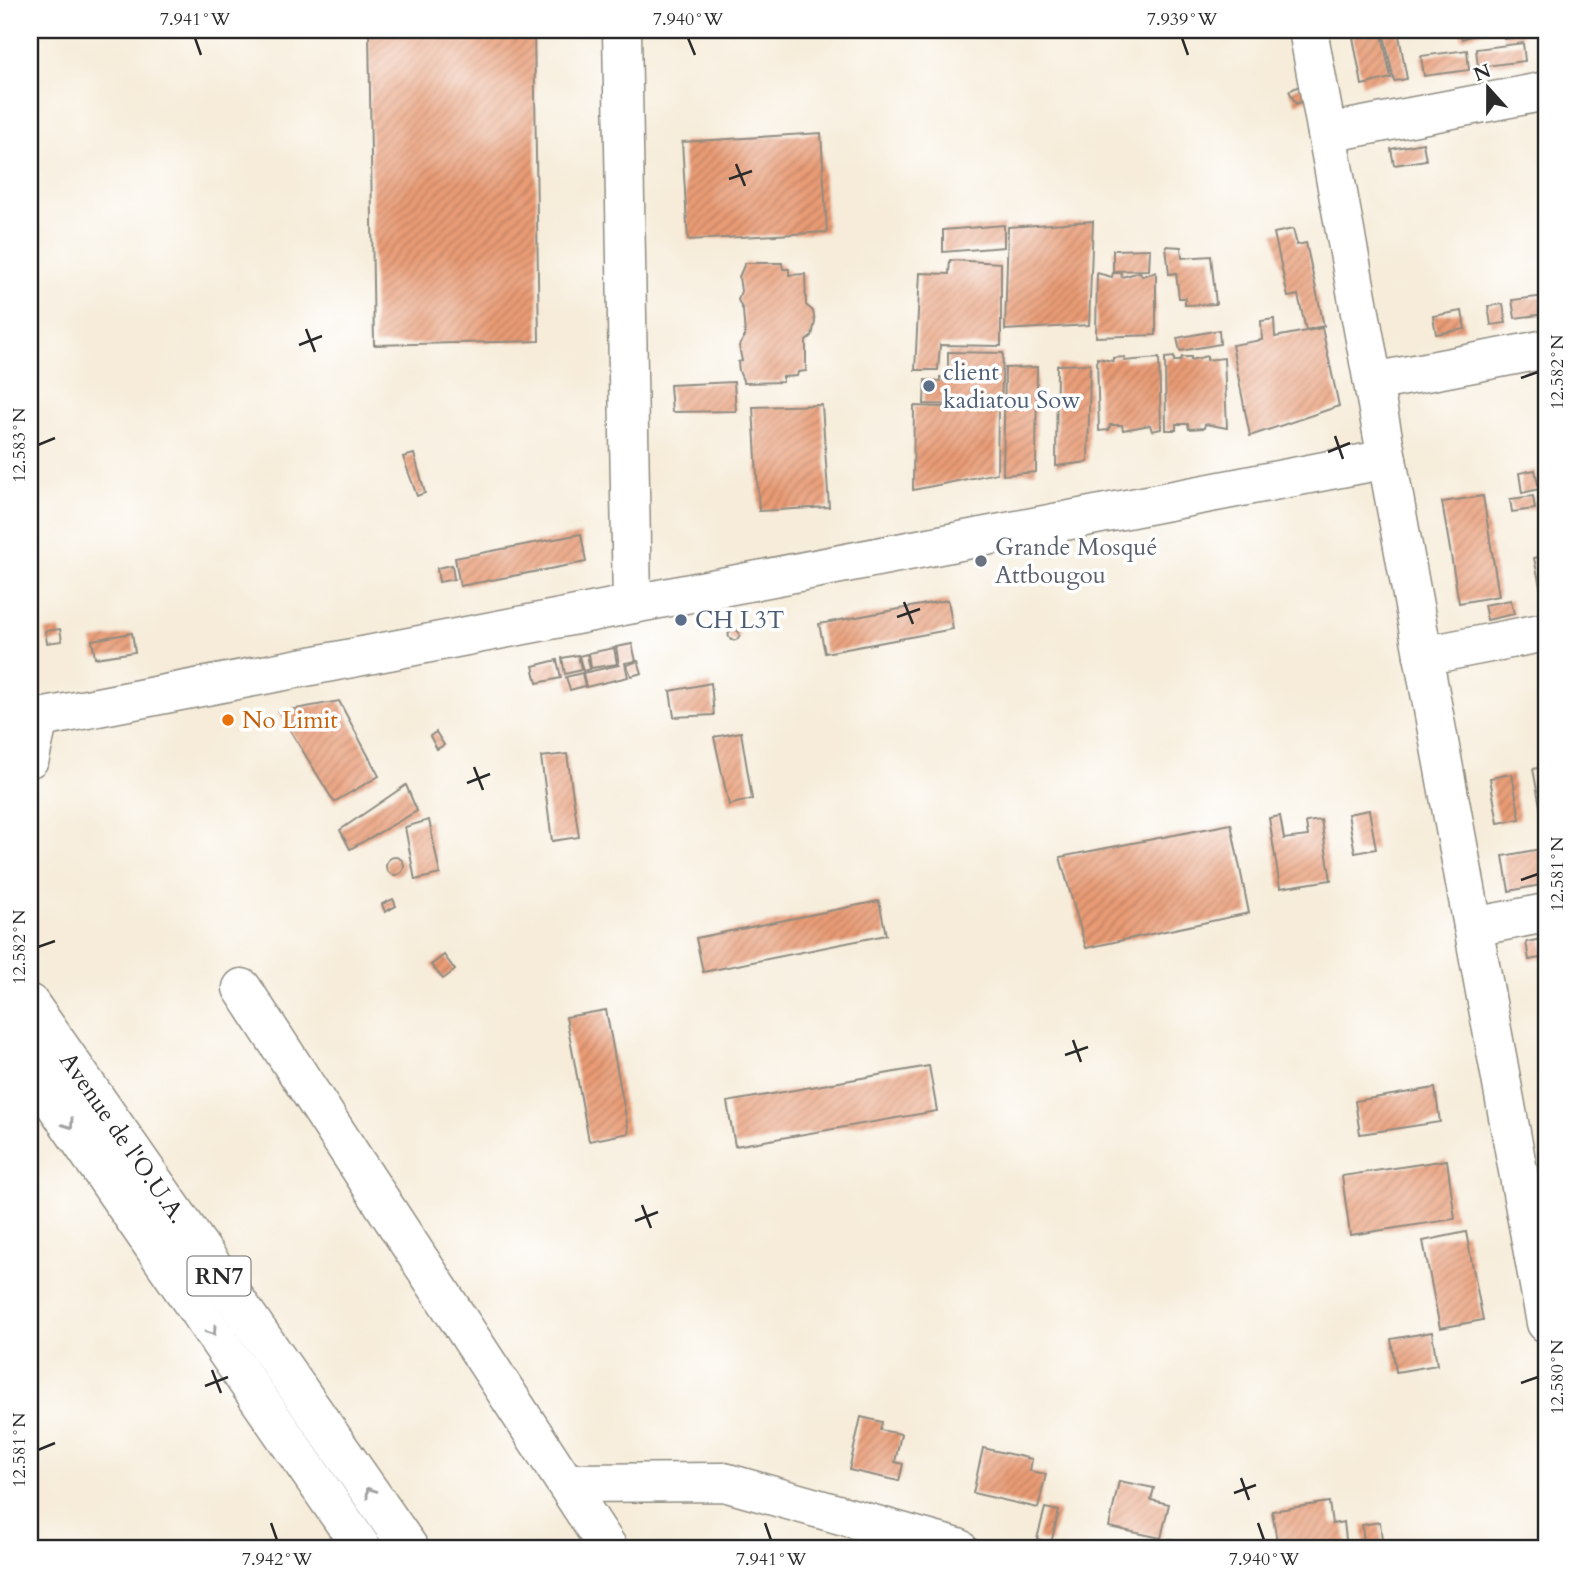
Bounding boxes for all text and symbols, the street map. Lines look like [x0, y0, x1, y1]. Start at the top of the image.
text: 7.941°W [160, 7, 230, 32]
text: 7.940°W [653, 7, 723, 32]
text: 7.939°W [1147, 7, 1217, 32]
north arrow [1454, 52, 1524, 122]
text: N [1470, 58, 1495, 88]
text: 12.582°N [1545, 334, 1570, 410]
place label: client kadiatou Sow [943, 356, 1081, 417]
marker: client kadiatou Sow [921, 378, 937, 394]
text: 12.583°N [7, 407, 32, 483]
place label: Grande Mosqué Attbougou [995, 531, 1157, 592]
marker: Grande Mosqué Attbougou [973, 553, 989, 569]
place label: CH L3T [695, 604, 784, 637]
marker: CH L3T [673, 612, 689, 628]
place label: No Limit [242, 704, 338, 737]
marker: No Limit [220, 712, 236, 728]
text: 12.581°N [1545, 836, 1570, 912]
text: 12.582°N [7, 909, 32, 985]
street label: Avenue de l'O.U.A. [52, 1046, 194, 1230]
one-way arrow [60, 1116, 73, 1129]
road number: RN7 [188, 1256, 250, 1296]
one-way arrow [204, 1323, 216, 1336]
text: 12.580°N [1545, 1339, 1570, 1415]
text: 12.581°N [7, 1412, 32, 1488]
one-way arrow [366, 1487, 378, 1500]
text: 7.942°W [242, 1547, 312, 1572]
text: 7.941°W [736, 1547, 806, 1572]
text: 7.940°W [1229, 1547, 1299, 1572]

